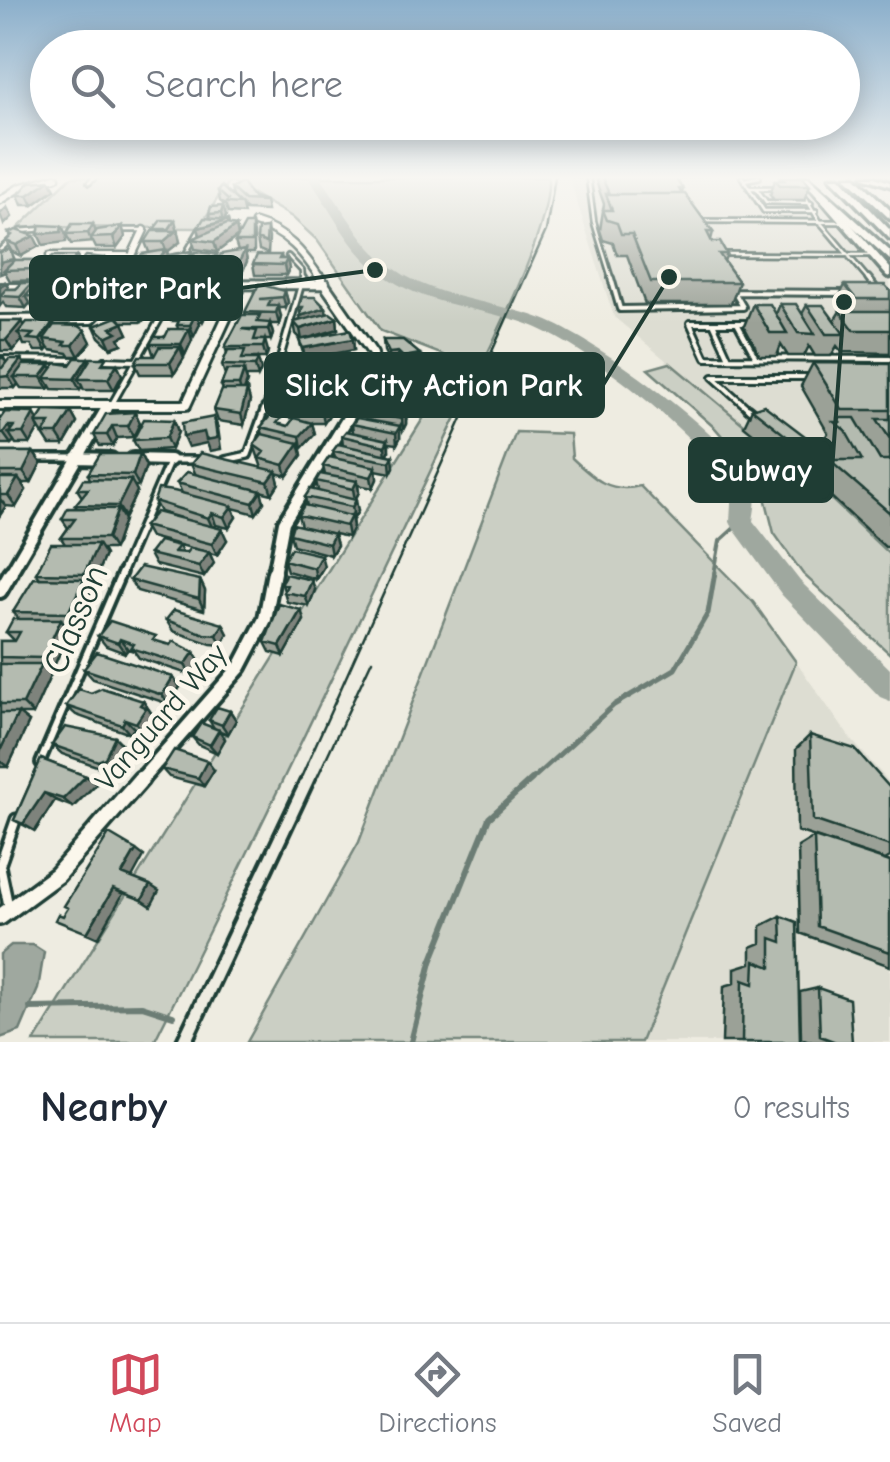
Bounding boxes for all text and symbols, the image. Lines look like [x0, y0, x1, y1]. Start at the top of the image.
search box [30, 30, 860, 140]
icon: search [65, 58, 120, 113]
text: Search here [145, 63, 343, 107]
callout: Orbiter Park [31, 257, 241, 319]
text: Orbiter Park [51, 270, 221, 307]
callout: Slick City Action Park [266, 354, 603, 416]
text: Slick City Action Park [285, 367, 583, 404]
callout: Subway [690, 439, 832, 501]
text: Subway [710, 452, 812, 489]
street label: Classon [34, 559, 117, 680]
street label: Vanguard Way [88, 636, 235, 798]
text: Nearby [40, 1083, 167, 1132]
text: 0 results [733, 1089, 850, 1126]
tab: Map [108, 1347, 163, 1439]
tab: Directions [378, 1347, 497, 1439]
tab: Saved [712, 1347, 782, 1439]

